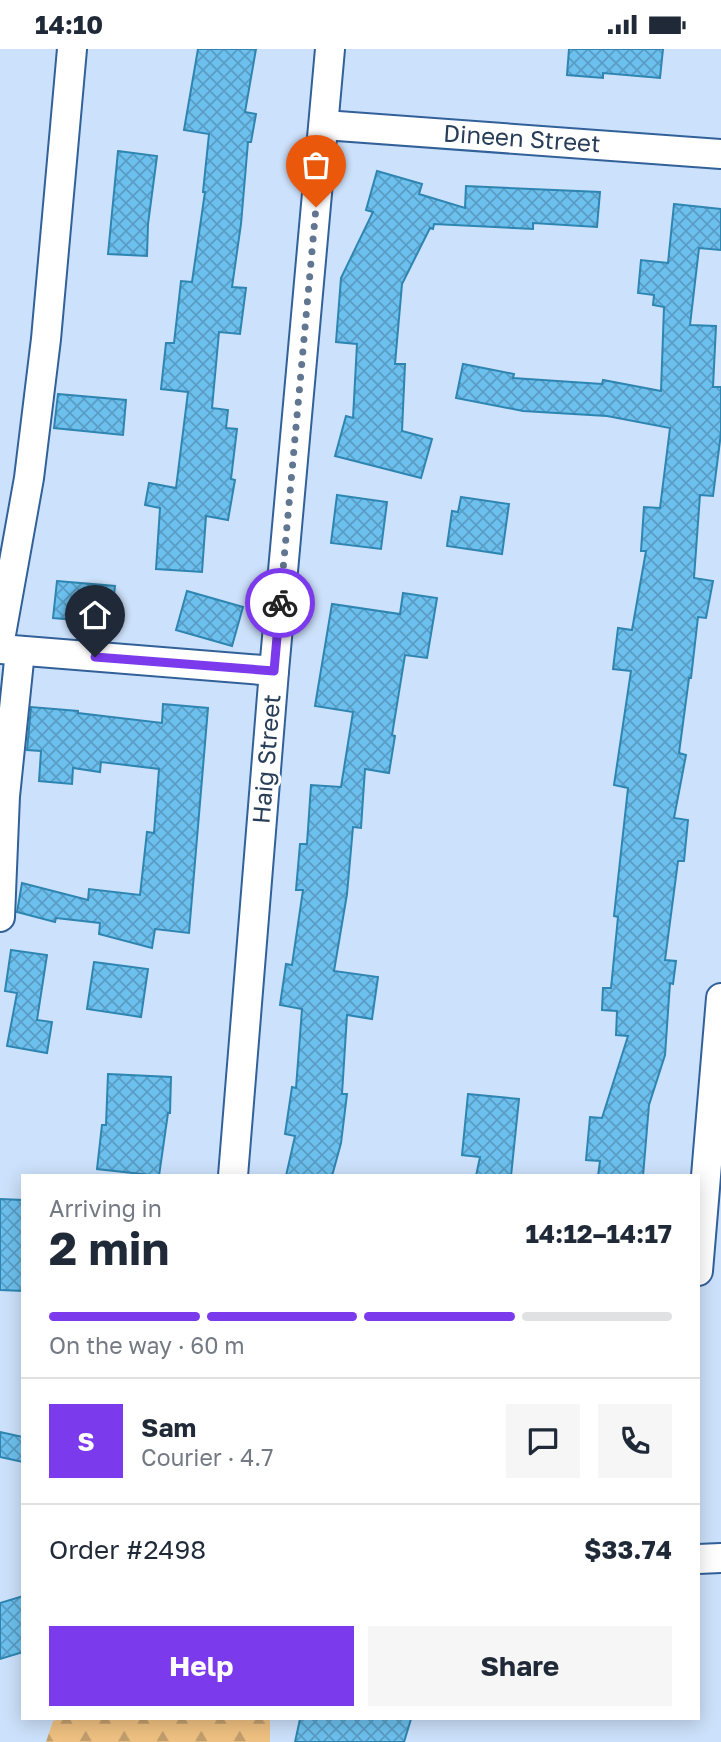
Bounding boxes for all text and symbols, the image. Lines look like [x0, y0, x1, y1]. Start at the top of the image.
text: 14:10 [35, 9, 103, 40]
street label: Dineen Street [442, 118, 602, 157]
pin [286, 135, 346, 207]
icon: bag [297, 146, 335, 184]
courier [245, 568, 315, 638]
icon: bike [261, 584, 299, 622]
pin [65, 585, 125, 657]
icon: home [76, 596, 114, 634]
street label: Haig Street [245, 693, 286, 825]
text: Arriving in [49, 1194, 162, 1222]
text: 14:12–14:17 [525, 1218, 672, 1249]
text: 2 min [49, 1220, 169, 1275]
text: On the way · 60 m [49, 1331, 245, 1359]
button: chat [506, 1404, 580, 1478]
button: phone [598, 1404, 672, 1478]
text: Sam [141, 1412, 196, 1443]
text: S [77, 1426, 95, 1457]
text: Courier · 4.7 [141, 1443, 273, 1471]
text: Order #2498 [49, 1534, 206, 1565]
text: $33.74 [584, 1534, 672, 1565]
button: Help [49, 1626, 354, 1706]
button: Share [368, 1626, 672, 1706]

